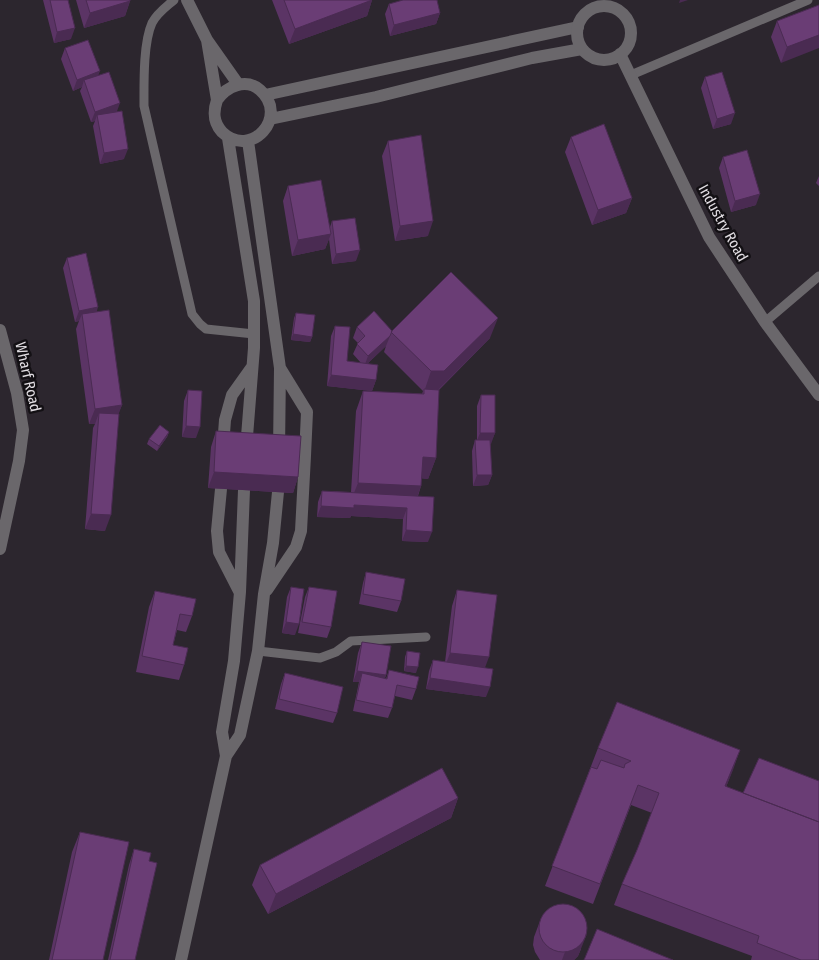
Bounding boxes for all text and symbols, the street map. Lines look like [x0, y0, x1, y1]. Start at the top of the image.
street label: Industry Road [694, 181, 752, 265]
street label: Wharf Road [11, 340, 45, 414]

